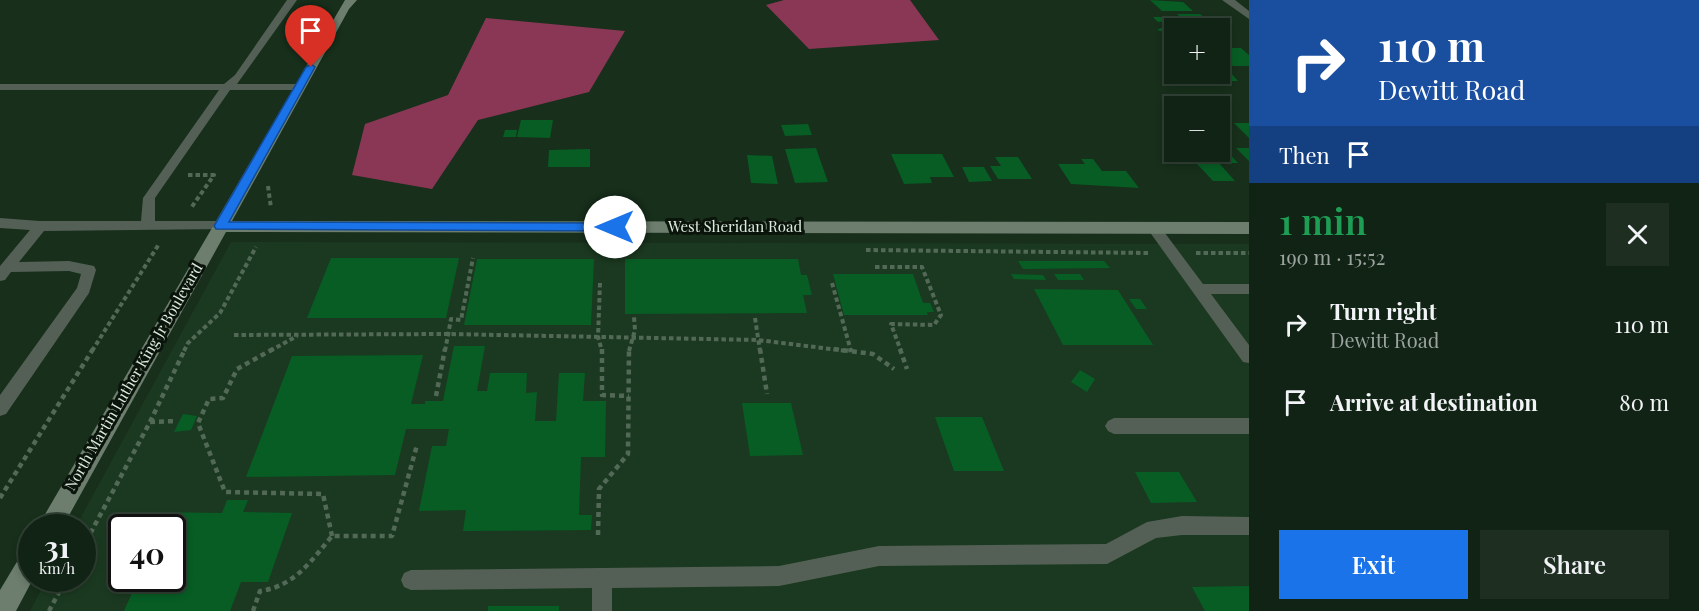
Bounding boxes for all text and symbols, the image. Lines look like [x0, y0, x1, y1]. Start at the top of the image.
pin [285, 5, 336, 67]
icon: arrive [294, 14, 327, 47]
text: 110 m [1378, 17, 1485, 73]
map controls [1164, 18, 1230, 162]
button: + [1164, 18, 1230, 84]
icon: right [1279, 24, 1357, 102]
text: Dewitt Road [1378, 71, 1526, 107]
button: − [1164, 96, 1230, 162]
icon: arrive [1342, 138, 1375, 171]
text: Then [1279, 140, 1330, 170]
position arrow [583, 195, 647, 259]
text: 1 min [1279, 196, 1367, 244]
button: close [1606, 203, 1669, 266]
street label: West Sheridan Road [667, 216, 802, 236]
text: 190 m · 15:52 [1279, 243, 1385, 270]
street label: North Martin Luther King Jr Boulevard [60, 259, 207, 494]
text: Turn right [1330, 296, 1436, 326]
icon: right [1279, 308, 1312, 341]
text: 110 m [1615, 309, 1669, 339]
text: Dewitt Road [1330, 326, 1439, 353]
icon: arrive [1279, 386, 1312, 419]
text: Arrive at destination [1330, 387, 1538, 417]
text: 80 m [1619, 387, 1669, 417]
speed limit sign: 40 [108, 514, 186, 592]
text: 31 [44, 526, 70, 566]
button: Exit [1279, 530, 1468, 599]
button: Share [1480, 530, 1669, 599]
text: km/h [39, 558, 75, 578]

